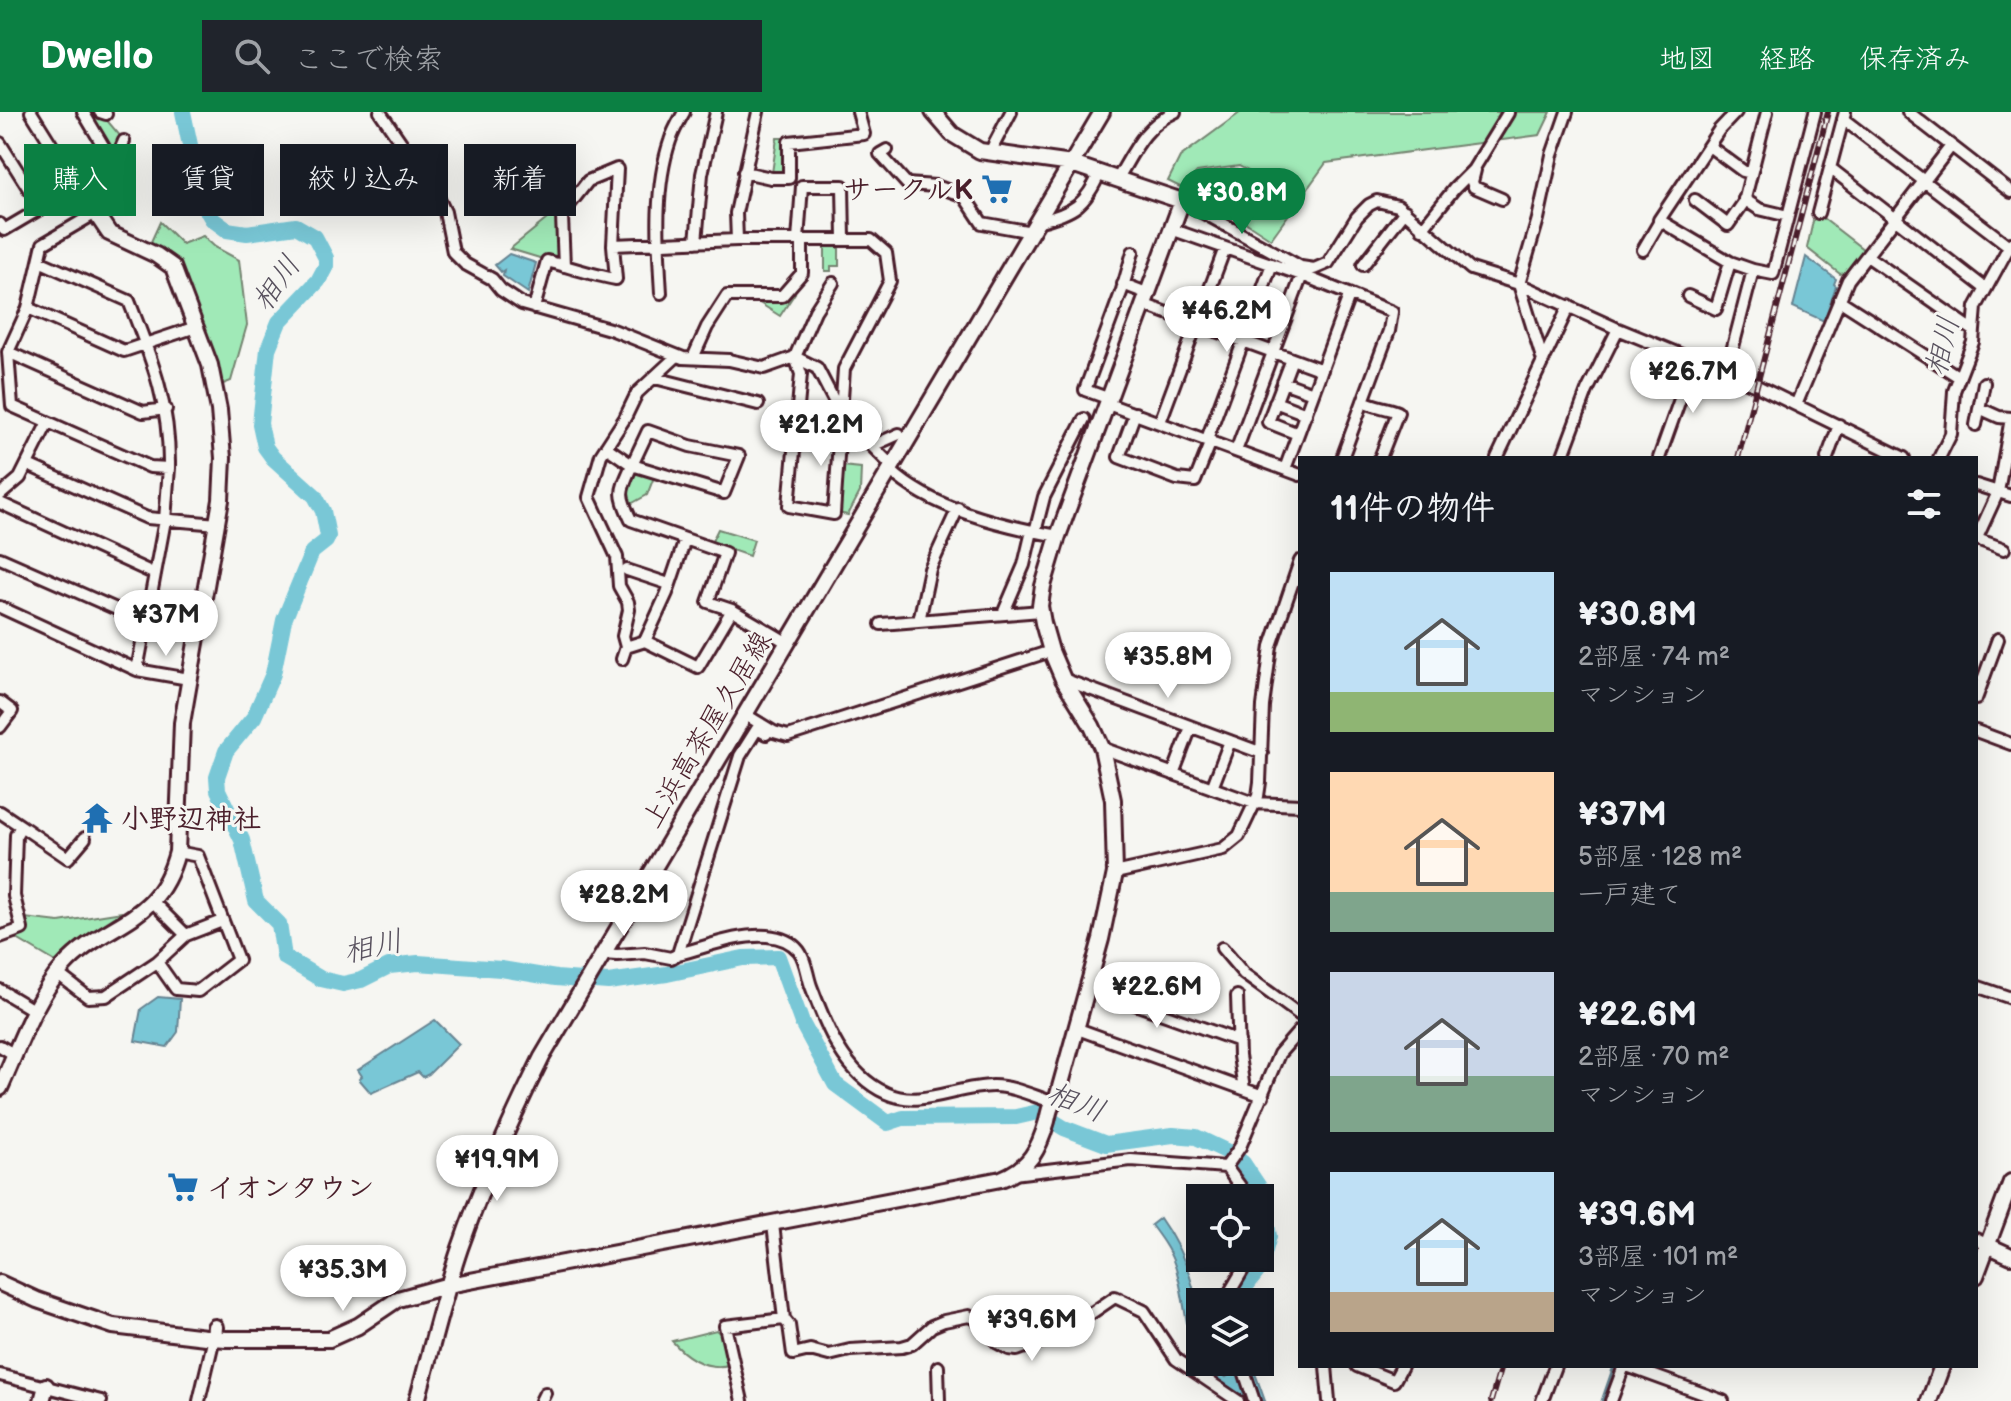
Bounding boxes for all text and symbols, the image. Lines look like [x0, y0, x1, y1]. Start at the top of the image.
search box [202, 20, 762, 92]
text: Dwello [40, 34, 154, 79]
icon: search [230, 34, 274, 78]
text: ここで検索 [294, 42, 444, 78]
text: 地図 [1659, 43, 1715, 76]
text: 経路 [1759, 43, 1815, 76]
text: 保存済み [1859, 43, 1971, 76]
chip: 購入 [24, 144, 136, 216]
chip: 賃貸 [152, 144, 264, 216]
chip: 絞り込み [280, 144, 448, 216]
chip: 新着 [464, 144, 576, 216]
pin: ¥30.8M [1177, 168, 1307, 236]
supermarket icon: サークルK [980, 172, 1014, 206]
place label: サークルK [843, 174, 973, 207]
text: ¥30.8M [1196, 178, 1288, 209]
water label: 相川 [245, 249, 309, 318]
pin: ¥46.2M [1162, 286, 1292, 354]
text: ¥46.2M [1182, 296, 1272, 327]
water label: 相川 [1918, 313, 1968, 380]
pin: ¥26.7M [1628, 347, 1758, 415]
text: ¥26.7M [1648, 357, 1738, 388]
pin: ¥21.2M [756, 400, 886, 468]
text: ¥21.2M [778, 410, 864, 441]
icon: filters [1902, 482, 1946, 526]
text: 11件の物件 [1330, 488, 1495, 529]
pin: ¥37M [119, 590, 213, 658]
text: ¥30.8M [1578, 594, 1697, 635]
text: ¥37M [132, 600, 200, 631]
icon: home [1394, 604, 1490, 700]
street label: 上浜高茶屋久居線 [635, 625, 779, 834]
pin: ¥35.8M [1103, 632, 1233, 700]
text: ¥35.8M [1123, 642, 1213, 673]
text: 2部屋 · 74 m² [1578, 642, 1730, 673]
text: マンション [1578, 680, 1707, 711]
text: ¥37M [1578, 794, 1667, 835]
temple icon: 小野辺神社 [80, 801, 114, 835]
place label: 小野辺神社 [121, 803, 261, 836]
icon: home [1394, 804, 1490, 900]
text: 5部屋 · 128 m² [1578, 842, 1742, 873]
pin: ¥28.2M [559, 870, 689, 938]
text: ¥28.2M [579, 880, 669, 911]
text: 一戸建て [1578, 880, 1682, 911]
water label: 相川 [340, 923, 406, 971]
pin: ¥22.6M [1092, 962, 1222, 1030]
text: ¥22.6M [1111, 972, 1203, 1003]
text: ¥22.6M [1578, 994, 1697, 1035]
icon: home [1394, 1004, 1490, 1100]
text: 2部屋 · 70 m² [1578, 1042, 1729, 1073]
water label: 相川 [1041, 1075, 1110, 1130]
text: マンション [1578, 1080, 1707, 1111]
pin: ¥19.9M [432, 1135, 562, 1203]
text: ¥19.9M [454, 1145, 540, 1176]
supermarket icon: イオンタウン [166, 1170, 200, 1204]
place label: イオンタウン [207, 1172, 374, 1205]
map controls [1186, 1184, 1274, 1376]
button: locate [1186, 1184, 1274, 1272]
text: ¥39.6M [1578, 1194, 1696, 1235]
icon: home [1394, 1204, 1490, 1300]
text: 3部屋 · 101 m² [1578, 1242, 1738, 1273]
pin: ¥35.3M [278, 1245, 408, 1313]
text: ¥35.3M [298, 1255, 388, 1286]
text: マンション [1578, 1280, 1707, 1311]
button: layers [1186, 1288, 1274, 1376]
pin: ¥39.6M [967, 1295, 1097, 1363]
text: ¥39.6M [987, 1305, 1077, 1336]

